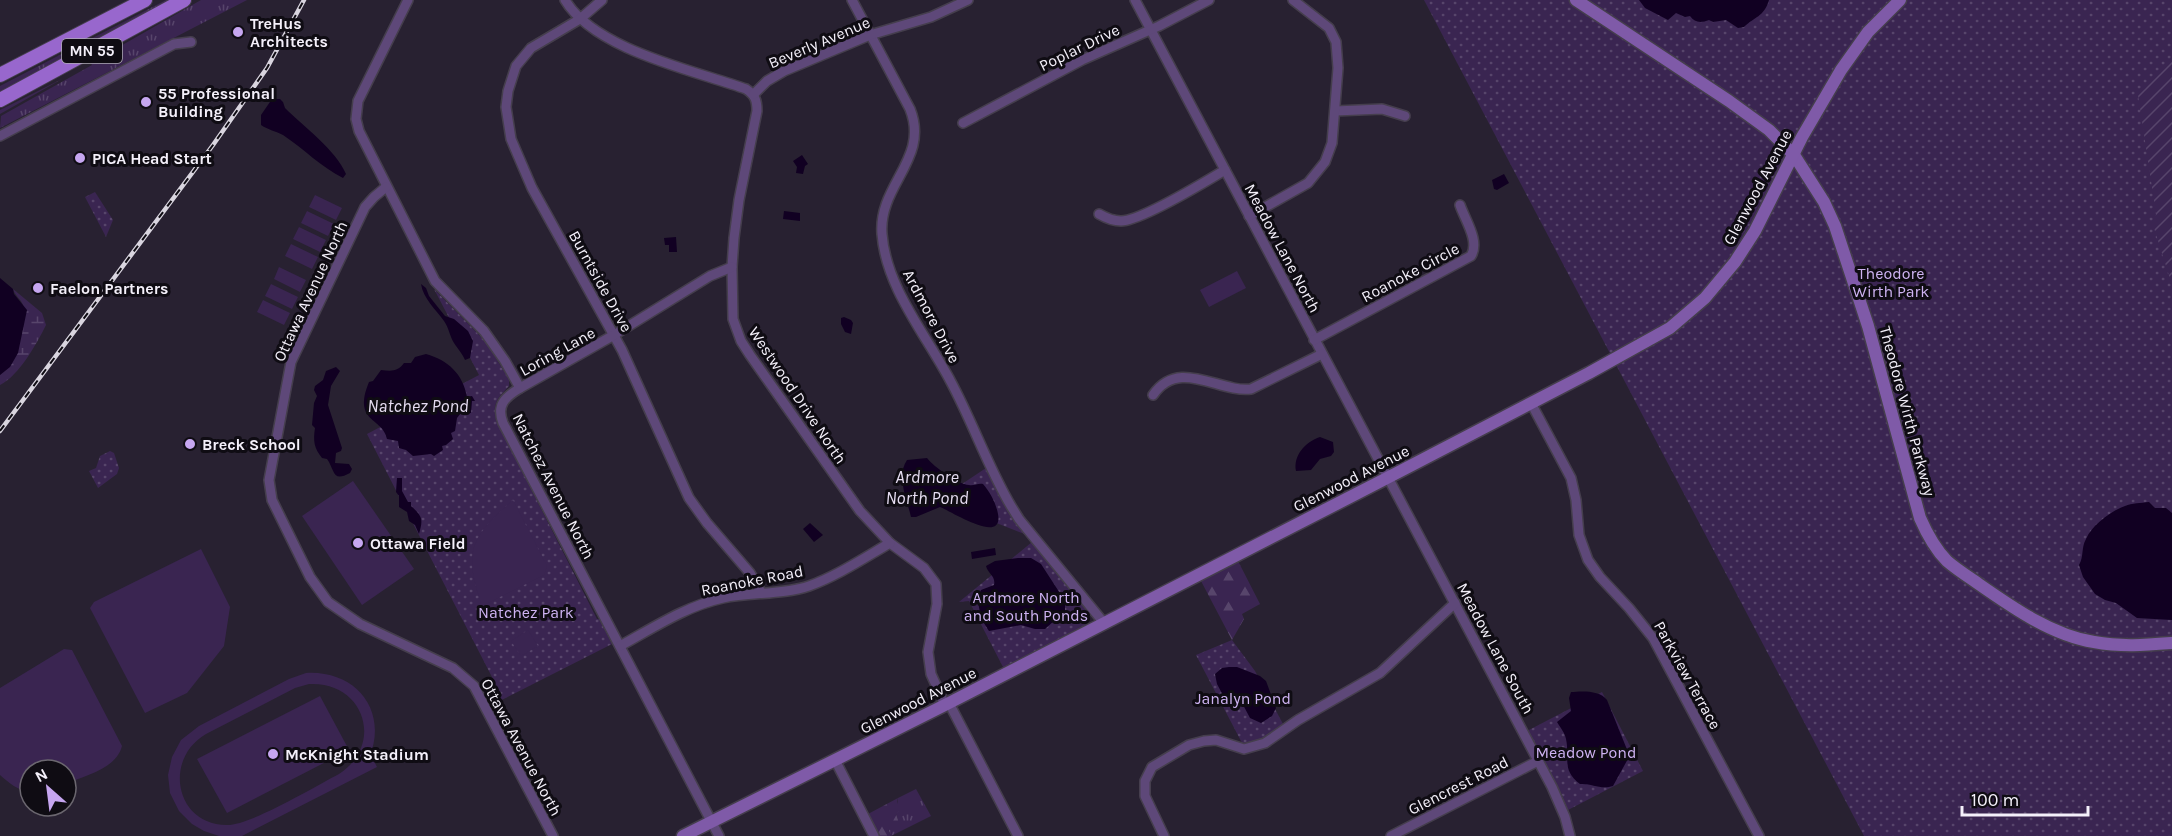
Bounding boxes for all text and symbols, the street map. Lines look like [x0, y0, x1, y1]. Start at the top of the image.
street label: Beverly Avenue [766, 12, 873, 72]
place label: TreHus Architects [250, 14, 328, 51]
street label: Poplar Drive [1036, 20, 1123, 75]
marker: TreHus Architects [231, 25, 245, 39]
road number: MN 55 [62, 39, 122, 63]
place label: 55 Professional Building [158, 84, 275, 121]
marker: 55 Professional Building [139, 95, 153, 109]
street label: Glenwood Avenue [1719, 126, 1796, 248]
place label: PICA Head Start [92, 149, 212, 168]
marker: PICA Head Start [73, 151, 87, 165]
street label: Meadow Lane North [1241, 181, 1325, 316]
street label: Ottawa Avenue North [270, 218, 351, 365]
street label: Burntside Drive [565, 227, 636, 335]
street label: Roanoke Circle [1358, 239, 1462, 306]
park label: Theodore Wirth Park [1853, 264, 1929, 301]
street label: Ardmore Drive [899, 266, 964, 366]
place label: Faelon Partners [50, 279, 169, 298]
marker: Faelon Partners [31, 281, 45, 295]
street label: Loring Lane [516, 323, 598, 380]
street label: Westwood Drive North [745, 323, 851, 467]
street label: Theodore Wirth Parkway [1876, 324, 1940, 499]
water label: Natchez Pond [367, 395, 469, 417]
street label: Natchez Avenue North [509, 410, 599, 562]
place label: Breck School [202, 435, 301, 454]
marker: Breck School [183, 437, 197, 451]
street label: Glenwood Avenue [1290, 441, 1412, 516]
water label: Ardmore North Pond [885, 466, 969, 509]
place label: Ottawa Field [370, 534, 466, 553]
marker: Ottawa Field [351, 536, 365, 550]
street label: Roanoke Road [699, 561, 805, 600]
street label: Meadow Lane South [1453, 579, 1538, 717]
park label: Ardmore North and South Ponds [964, 588, 1088, 625]
park label: Natchez Park [478, 603, 574, 622]
street label: Parkview Terrace [1650, 618, 1725, 733]
street label: Glenwood Avenue [857, 663, 979, 738]
street label: Ottawa Avenue North [477, 675, 566, 819]
park label: Janalyn Pond [1195, 689, 1291, 708]
park label: Meadow Pond [1536, 743, 1636, 762]
place label: McKnight Stadium [285, 745, 429, 764]
marker: McKnight Stadium [266, 747, 280, 761]
street label: Glencrest Road [1405, 752, 1512, 819]
north arrow [18, 758, 78, 818]
text: N [32, 764, 51, 786]
scale bar [1962, 779, 2088, 817]
text: 100 m [1971, 789, 2019, 811]

